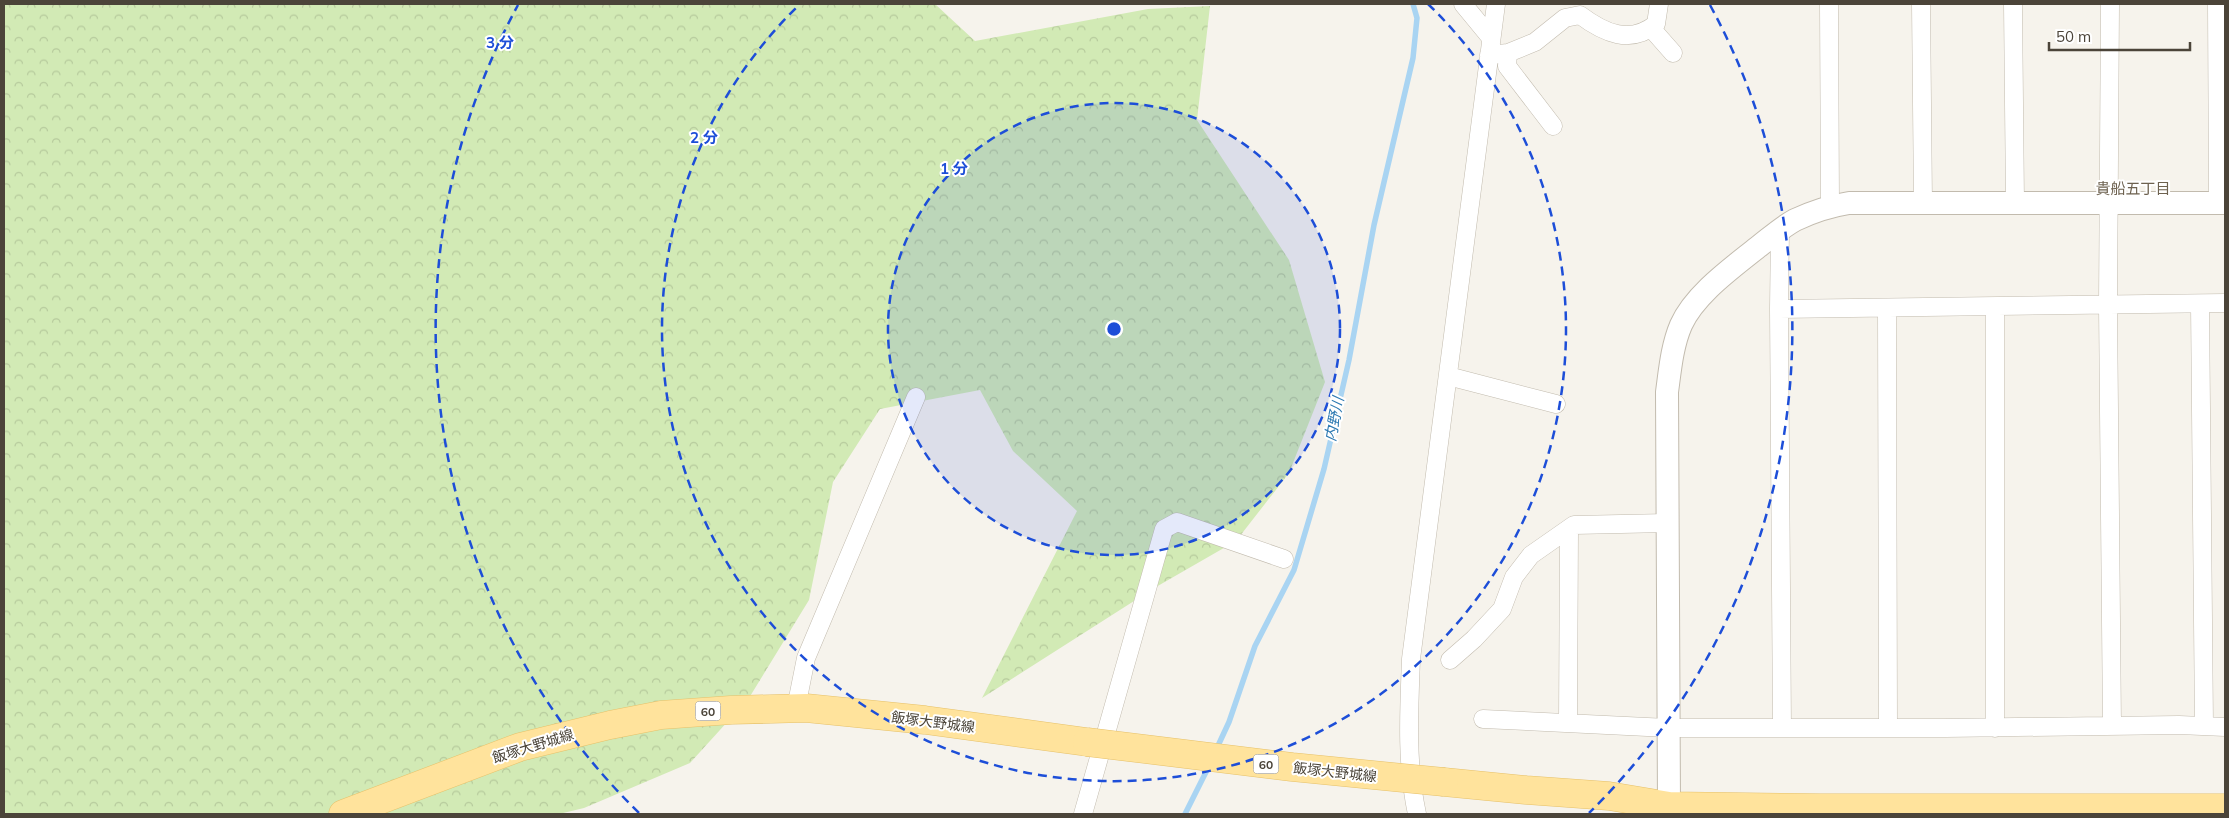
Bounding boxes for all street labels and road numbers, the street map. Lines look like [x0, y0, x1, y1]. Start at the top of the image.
road number: 60 [696, 701, 720, 720]
street label: 飯塚大野城線 [890, 708, 976, 736]
street label: 飯塚大野城線 [490, 725, 576, 767]
road number: 60 [1254, 754, 1278, 774]
street label: 飯塚大野城線 [1292, 759, 1378, 785]

